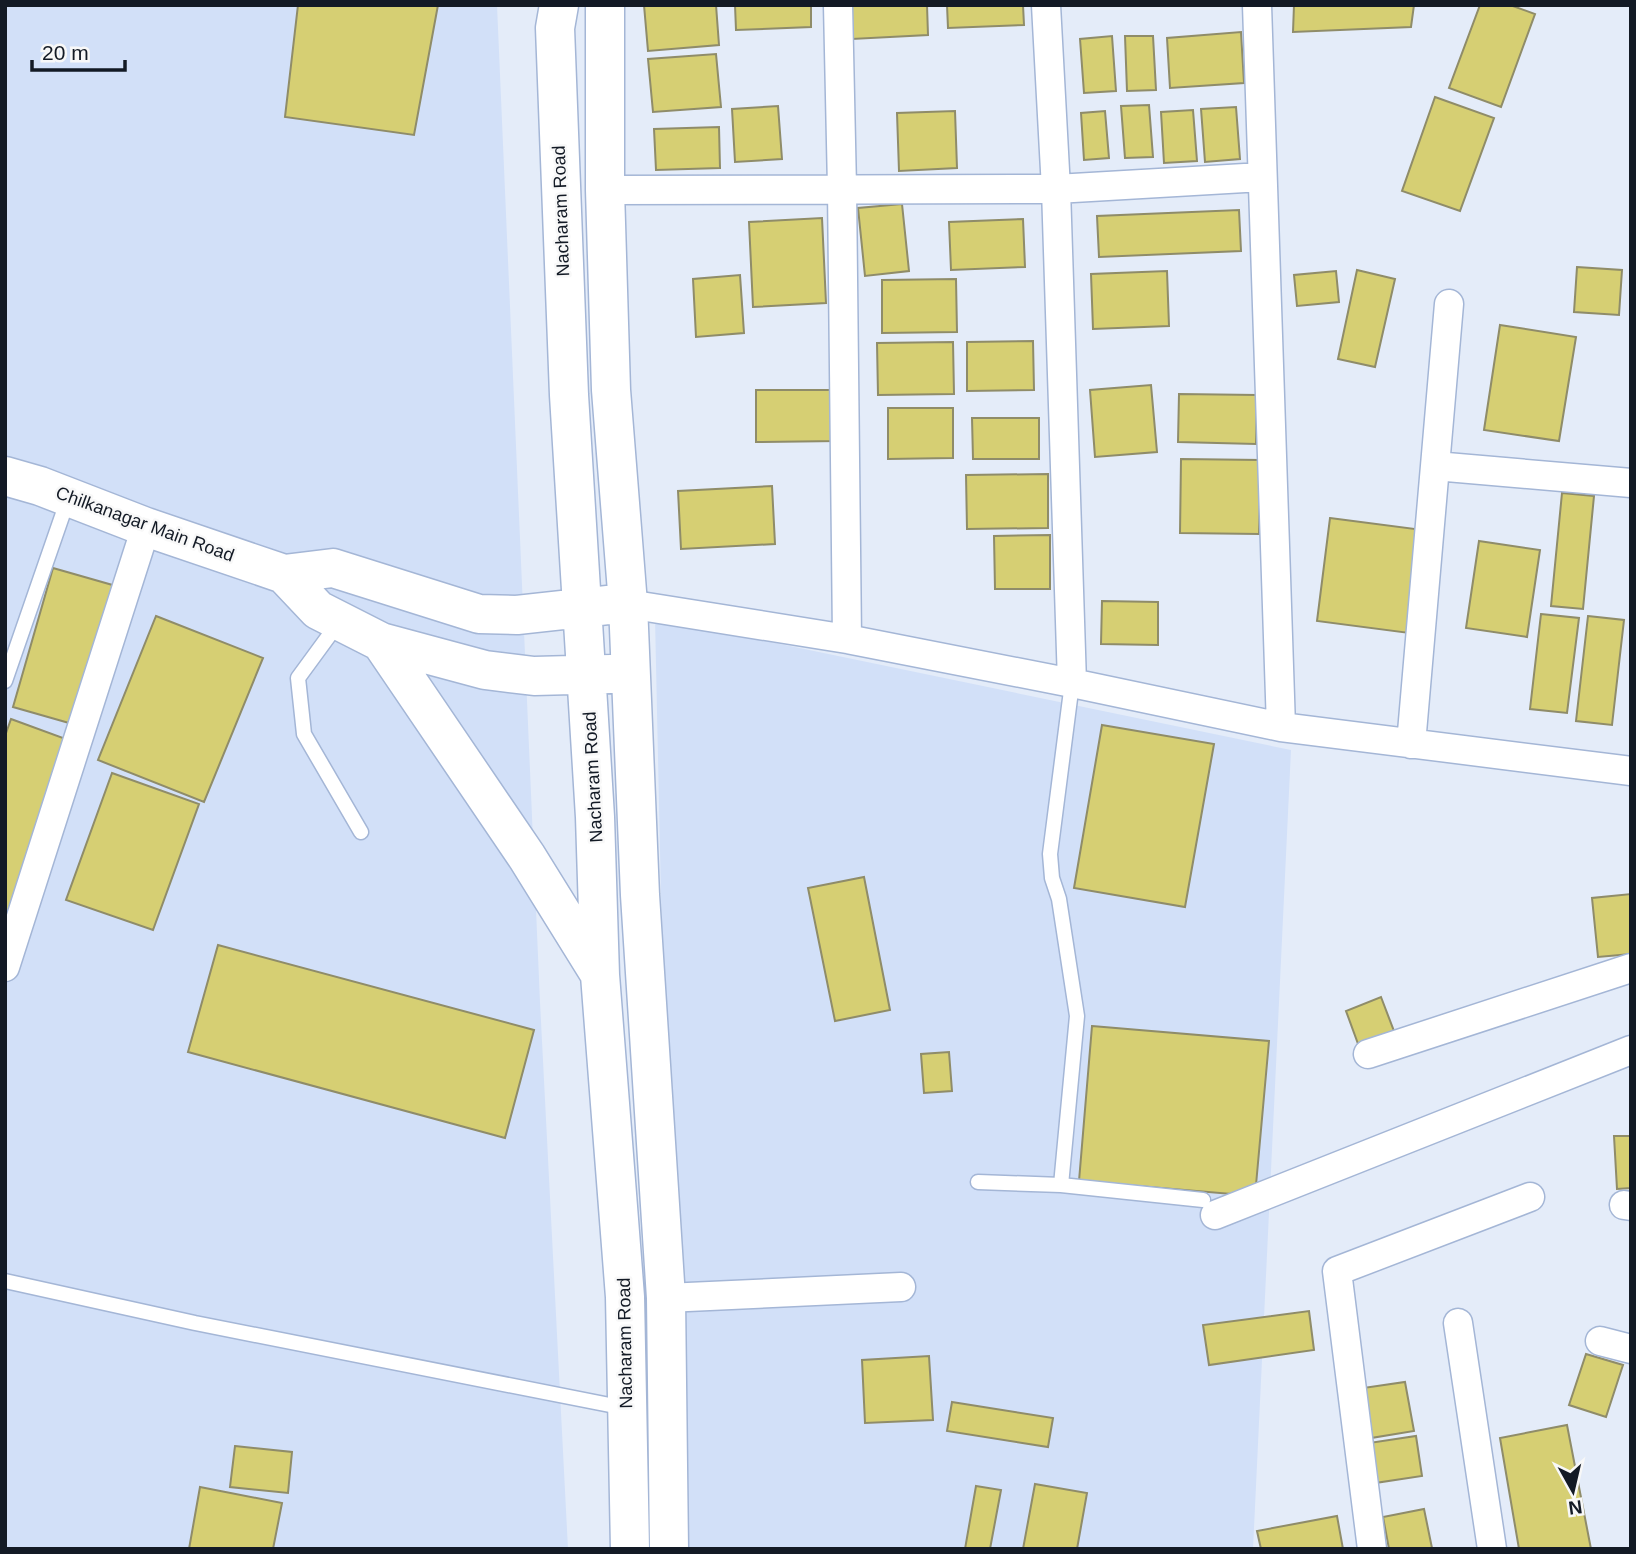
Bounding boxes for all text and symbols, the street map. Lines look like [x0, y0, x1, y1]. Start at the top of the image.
scale bar [32, 28, 124, 72]
text: 20 m [42, 41, 89, 64]
street label: Nacharam Road [549, 145, 573, 277]
street label: Chilkanagar Main Road [53, 482, 237, 566]
street label: Nacharam Road [580, 711, 606, 843]
street label: Nacharam Road [614, 1277, 636, 1409]
north arrow [1538, 1456, 1608, 1526]
text: N [1567, 1496, 1584, 1519]

